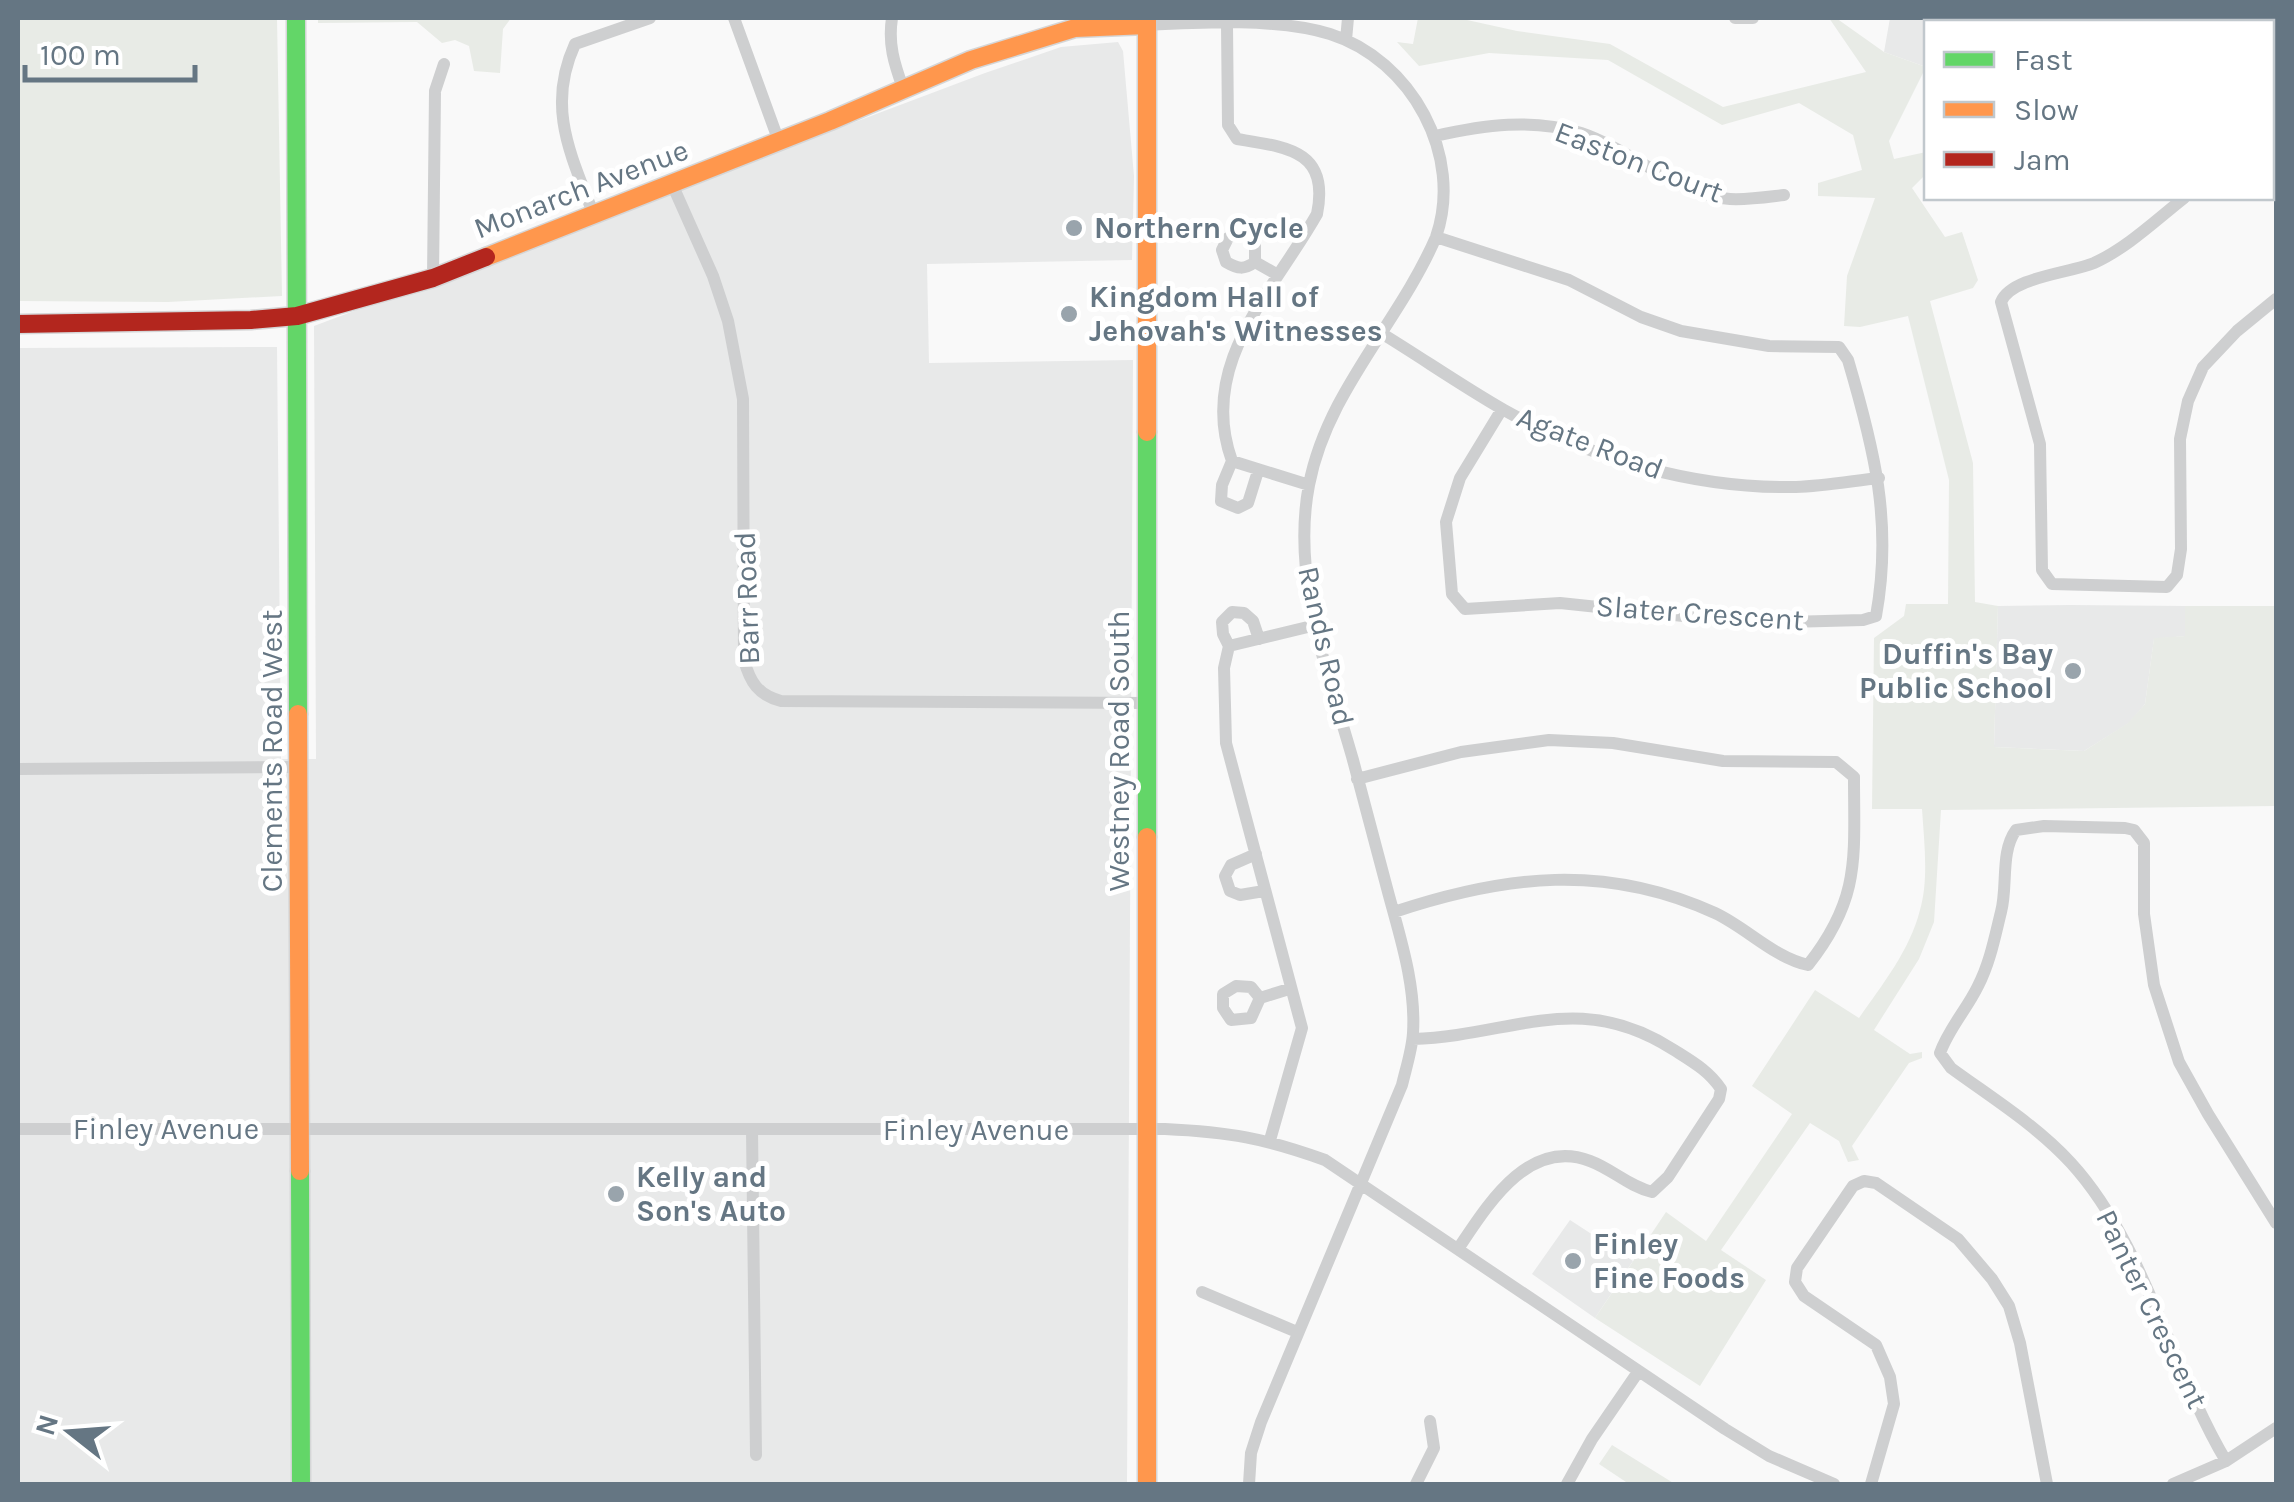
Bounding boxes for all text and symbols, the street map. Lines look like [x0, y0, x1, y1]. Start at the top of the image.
scale bar [25, 20, 195, 82]
legend [1924, 20, 2274, 200]
text: 100 m [40, 37, 121, 73]
text: Fast [2014, 42, 2073, 78]
text: Slow [2014, 92, 2079, 128]
street label: Easton Court [1550, 113, 1728, 211]
street label: Monarch Avenue [469, 132, 693, 246]
text: Jam [2014, 142, 2071, 178]
place label: Northern Cycle [1094, 210, 1304, 246]
marker: Northern Cycle [1063, 217, 1085, 239]
place label: Kingdom Hall of Jehovah's Witnesses [1089, 279, 1383, 349]
marker: Kingdom Hall of Jehovah's Witnesses [1058, 303, 1080, 325]
street label: Agate Road [1512, 399, 1668, 487]
street label: Barr Road [727, 531, 767, 665]
street label: Rands Road [1290, 563, 1362, 729]
street label: Slater Crescent [1595, 588, 1805, 638]
street label: Clements Road West [254, 610, 290, 892]
street label: Westney Road South [1101, 610, 1137, 892]
place label: Duffin's Bay Public School [1859, 636, 2053, 706]
marker: Duffin's Bay Public School [2062, 660, 2084, 682]
street label: Finley Avenue [73, 1111, 259, 1147]
street label: Finley Avenue [883, 1112, 1069, 1148]
place label: Kelly and Son's Auto [636, 1159, 786, 1229]
marker: Kelly and Son's Auto [605, 1183, 627, 1205]
street label: Panter Crescent [2088, 1204, 2216, 1414]
place label: Finley Fine Foods [1593, 1226, 1745, 1296]
marker: Finley Fine Foods [1562, 1250, 1584, 1272]
north arrow [20, 1382, 120, 1482]
text: N [28, 1410, 65, 1439]

